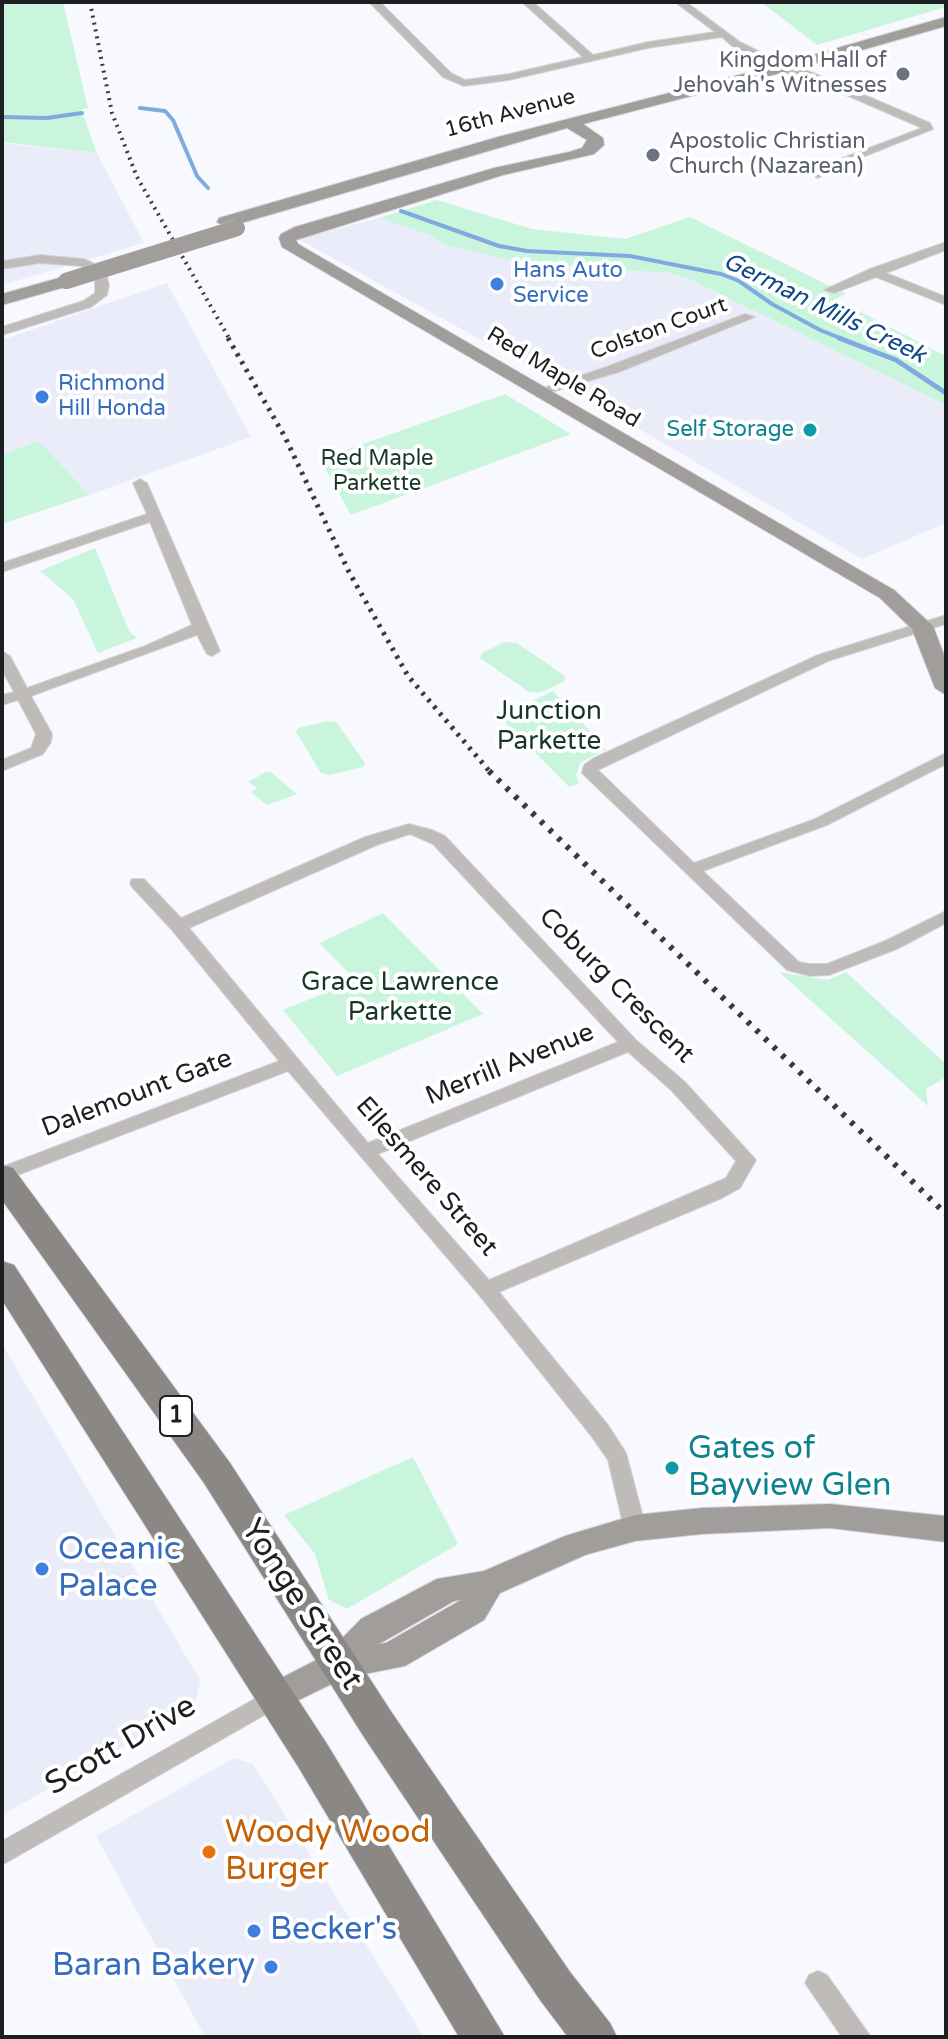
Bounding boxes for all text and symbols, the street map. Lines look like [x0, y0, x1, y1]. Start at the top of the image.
place label: Kingdom Hall of Jehovah's Witnesses [673, 48, 887, 100]
marker: Kingdom Hall of Jehovah's Witnesses [894, 65, 912, 83]
street label: 16th Avenue [442, 84, 578, 144]
place label: Apostolic Christian Church (Nazarean) [669, 129, 866, 180]
marker: Apostolic Christian Church (Nazarean) [644, 146, 662, 164]
water label: German Mills Creek [718, 247, 930, 371]
place label: Hans Auto Service [513, 258, 623, 310]
marker: Hans Auto Service [488, 275, 506, 293]
street label: Colston Court [587, 292, 731, 366]
street label: Red Maple Road [482, 322, 644, 434]
place label: Richmond Hill Honda [58, 371, 166, 422]
marker: Richmond Hill Honda [33, 388, 51, 406]
place label: Self Storage [667, 417, 794, 443]
marker: Self Storage [801, 421, 819, 439]
park label: Red Maple Parkette [320, 446, 434, 498]
park label: Junction Parkette [496, 696, 602, 758]
street label: Coburg Crescent [532, 902, 700, 1070]
park label: Grace Lawrence Parkette [301, 967, 499, 1028]
street label: Merrill Avenue [421, 1017, 599, 1113]
street label: Dalemount Gate [37, 1043, 237, 1145]
street label: Ellesmere Street [348, 1091, 504, 1263]
road number: 1 [160, 1396, 192, 1436]
place label: Gates of Bayview Glen [688, 1431, 891, 1506]
marker: Gates of Bayview Glen [663, 1459, 681, 1477]
street label: Yonge Street [232, 1513, 370, 1697]
place label: Oceanic Palace [58, 1532, 181, 1607]
marker: Oceanic Palace [33, 1560, 51, 1578]
street label: Scott Drive [39, 1687, 203, 1805]
place label: Woody Wood Burger [225, 1815, 431, 1890]
marker: Woody Wood Burger [200, 1843, 218, 1861]
place label: Becker's [270, 1912, 397, 1950]
marker: Becker's [245, 1922, 263, 1940]
place label: Baran Bakery [52, 1948, 255, 1986]
marker: Baran Bakery [262, 1958, 280, 1976]

